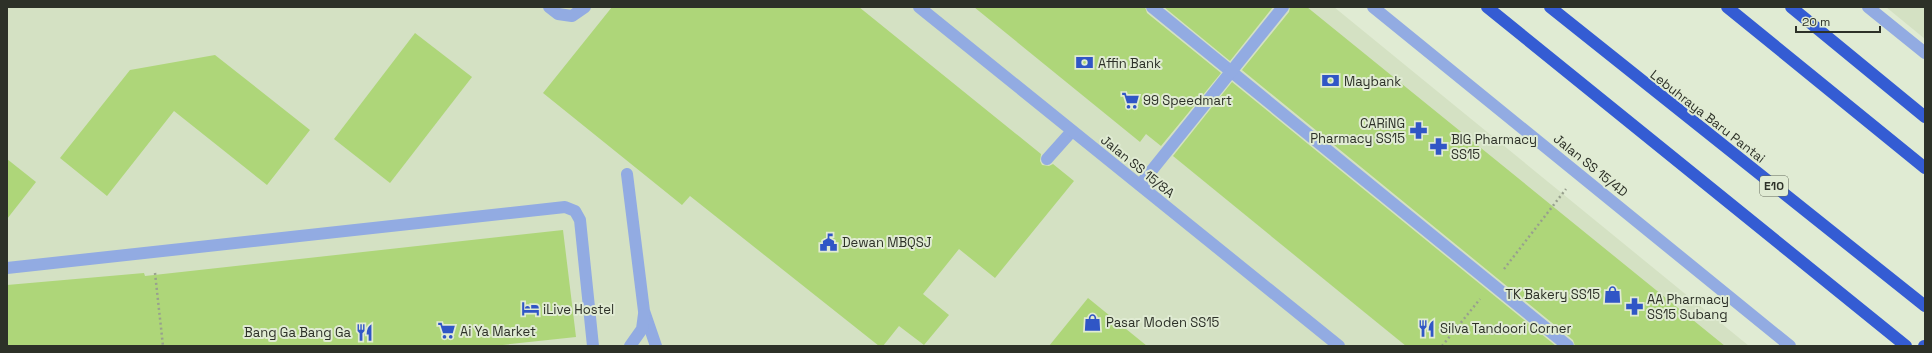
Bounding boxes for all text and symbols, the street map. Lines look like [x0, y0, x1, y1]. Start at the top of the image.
scale bar [1796, 8, 1880, 34]
text: 20 m [1802, 14, 1830, 30]
bank icon: Affin Bank [1075, 53, 1095, 73]
place label: Affin Bank [1098, 55, 1161, 72]
street label: Lebuhraya Baru Pantai [1647, 66, 1769, 167]
bank icon: Maybank [1321, 71, 1341, 91]
place label: Maybank [1344, 73, 1401, 90]
supermarket icon: 99 Speedmart [1120, 90, 1140, 110]
place label: 99 Speedmart [1143, 92, 1232, 109]
place label: CARiNG Pharmacy SS15 [1310, 115, 1405, 147]
pharmacy icon: CARiNG Pharmacy SS15 [1408, 120, 1428, 140]
street label: Jalan SS 15/4D [1550, 130, 1631, 201]
street label: Jalan SS 15/8A [1097, 131, 1178, 201]
place label: BIG Pharmacy SS15 [1451, 131, 1537, 163]
pharmacy icon: BIG Pharmacy SS15 [1428, 136, 1448, 156]
road number: E10 [1760, 176, 1788, 196]
public building icon: Dewan MBQSJ [819, 232, 839, 252]
place label: Dewan MBQSJ [842, 234, 932, 251]
shop icon: TK Bakery SS15 [1603, 284, 1623, 304]
place label: TK Bakery SS15 [1505, 286, 1600, 303]
place label: AA Pharmacy SS15 Subang [1647, 291, 1729, 323]
pharmacy icon: AA Pharmacy SS15 Subang [1624, 296, 1644, 316]
hotel icon: iLive Hostel [520, 299, 540, 319]
place label: iLive Hostel [543, 301, 614, 318]
shop icon: Pasar Moden SS15 [1083, 312, 1103, 332]
place label: Pasar Moden SS15 [1106, 314, 1220, 331]
restaurant icon: Silva Tandoori Corner [1417, 318, 1437, 338]
place label: Silva Tandoori Corner [1440, 320, 1571, 337]
supermarket icon: Ai Ya Market [437, 321, 457, 341]
restaurant icon: Bang Ga Bang Ga [354, 322, 374, 342]
place label: Ai Ya Market [460, 323, 536, 340]
place label: Bang Ga Bang Ga [244, 324, 352, 341]

